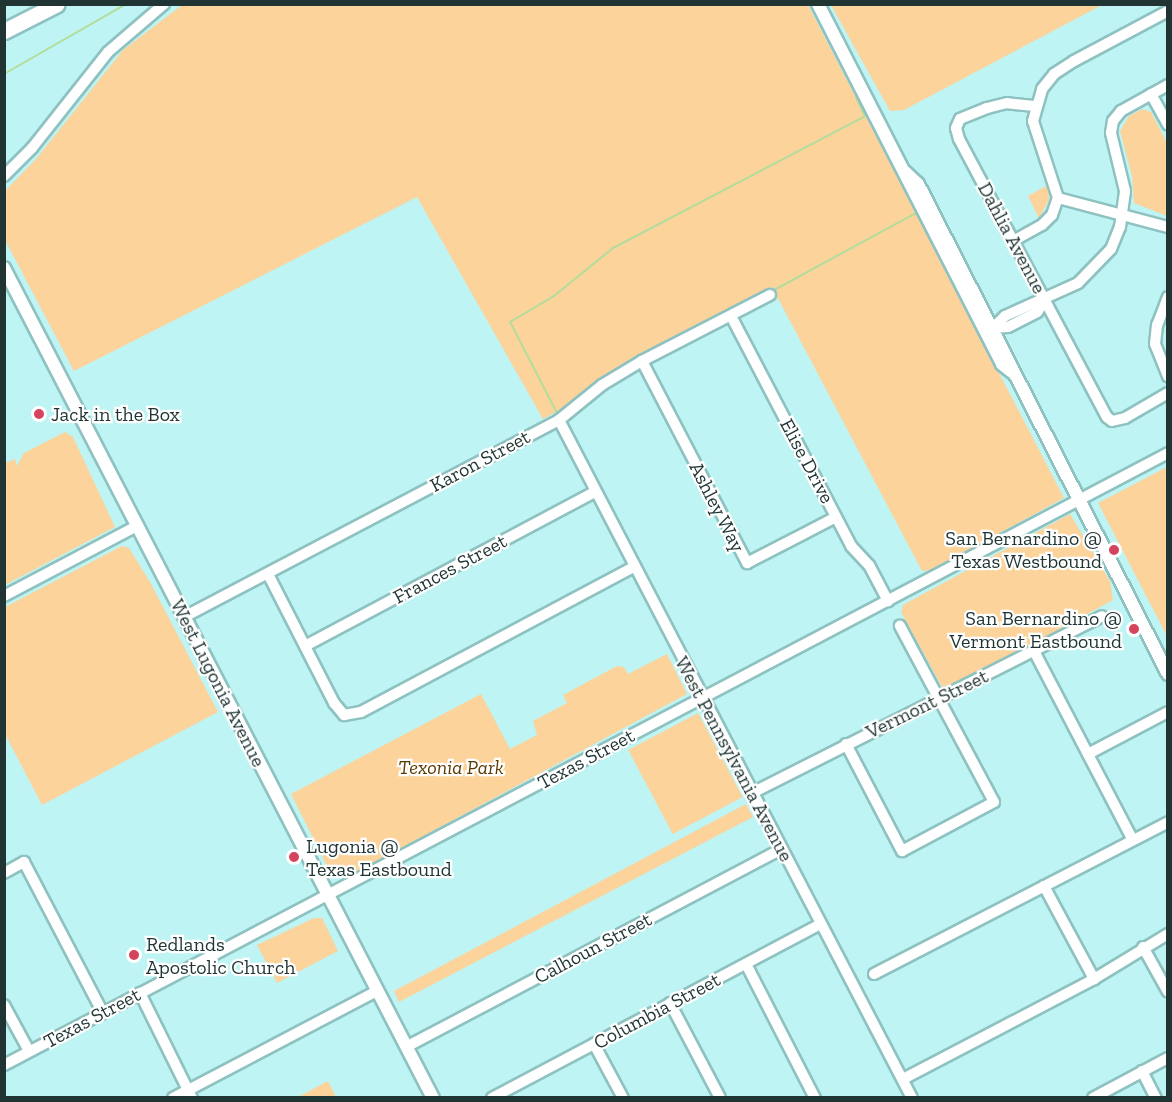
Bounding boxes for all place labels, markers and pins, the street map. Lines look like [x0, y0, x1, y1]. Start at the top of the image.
place label: Jack in the Box [51, 402, 180, 426]
marker: Jack in the Box [32, 407, 46, 421]
place label: San Bernardino @ Texas Westbound [945, 526, 1102, 573]
marker: San Bernardino @ Texas Westbound [1107, 543, 1121, 557]
place label: San Bernardino @ Vermont Eastbound [949, 606, 1122, 653]
marker: San Bernardino @ Vermont Eastbound [1127, 622, 1141, 636]
place label: Lugonia @ Texas Eastbound [306, 834, 452, 881]
marker: Lugonia @ Texas Eastbound [287, 850, 301, 864]
place label: Redlands Apostolic Church [146, 932, 295, 979]
marker: Redlands Apostolic Church [127, 948, 141, 962]

